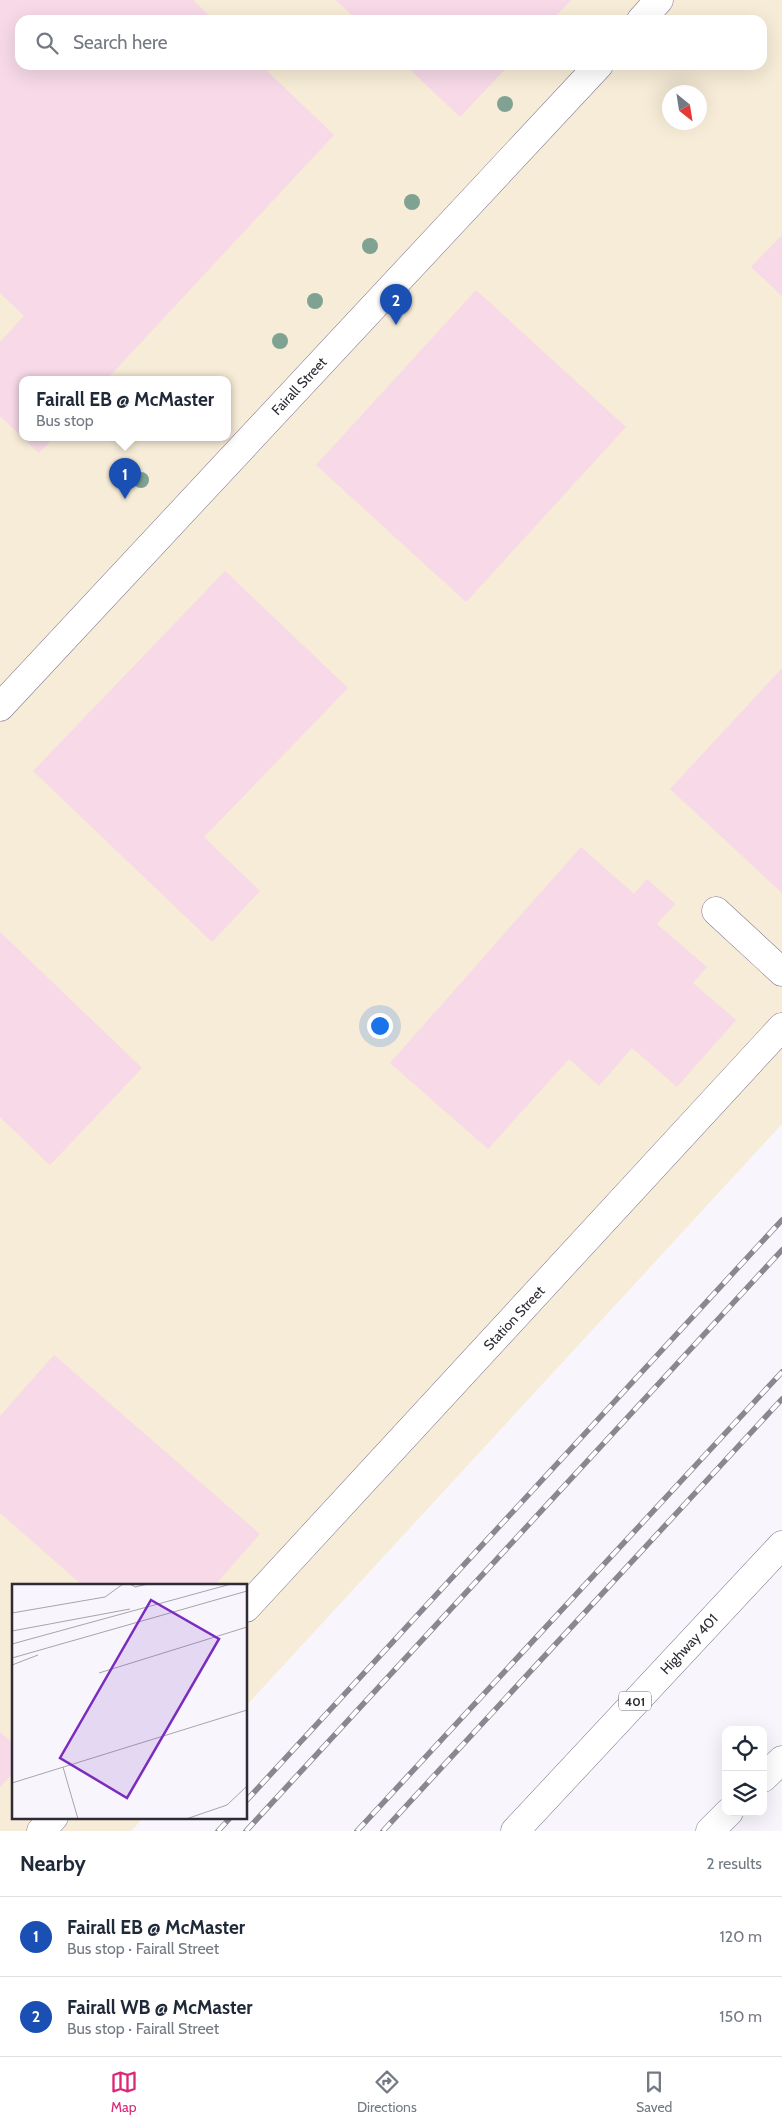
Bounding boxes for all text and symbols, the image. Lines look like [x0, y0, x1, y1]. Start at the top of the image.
search box [15, 15, 767, 70]
icon: search [33, 29, 61, 57]
text: Search here [73, 31, 167, 54]
north arrow [662, 85, 707, 130]
pin: 2 [380, 284, 412, 325]
street label: Fairall Street [268, 353, 331, 419]
popup [19, 376, 231, 441]
text: Fairall EB @ McMaster [36, 388, 214, 411]
text: Bus stop [36, 411, 94, 430]
pin: 1 [109, 458, 141, 499]
your location [367, 1013, 393, 1039]
street label: Station Street [480, 1282, 549, 1354]
inset map [12, 1584, 248, 1818]
street label: Highway 401 [656, 1610, 722, 1678]
road number: 401 [619, 1692, 651, 1710]
map controls [722, 1726, 767, 1816]
button: locate [722, 1726, 767, 1771]
button: layers [722, 1771, 767, 1816]
text: Nearby [20, 1851, 86, 1876]
text: 2 results [706, 1854, 762, 1873]
text: Fairall EB @ McMaster [67, 1916, 245, 1939]
text: 1 [33, 1927, 39, 1946]
text: 120 m [720, 1927, 762, 1946]
text: Bus stop · Fairall Street [67, 1939, 219, 1958]
text: Fairall WB @ McMaster [67, 1996, 253, 2019]
text: 2 [32, 2007, 40, 2026]
text: 150 m [719, 2007, 762, 2026]
text: Bus stop · Fairall Street [67, 2019, 219, 2038]
tab: Map [110, 2068, 138, 2116]
tab: Directions [357, 2068, 417, 2116]
tab: Saved [636, 2068, 672, 2116]

